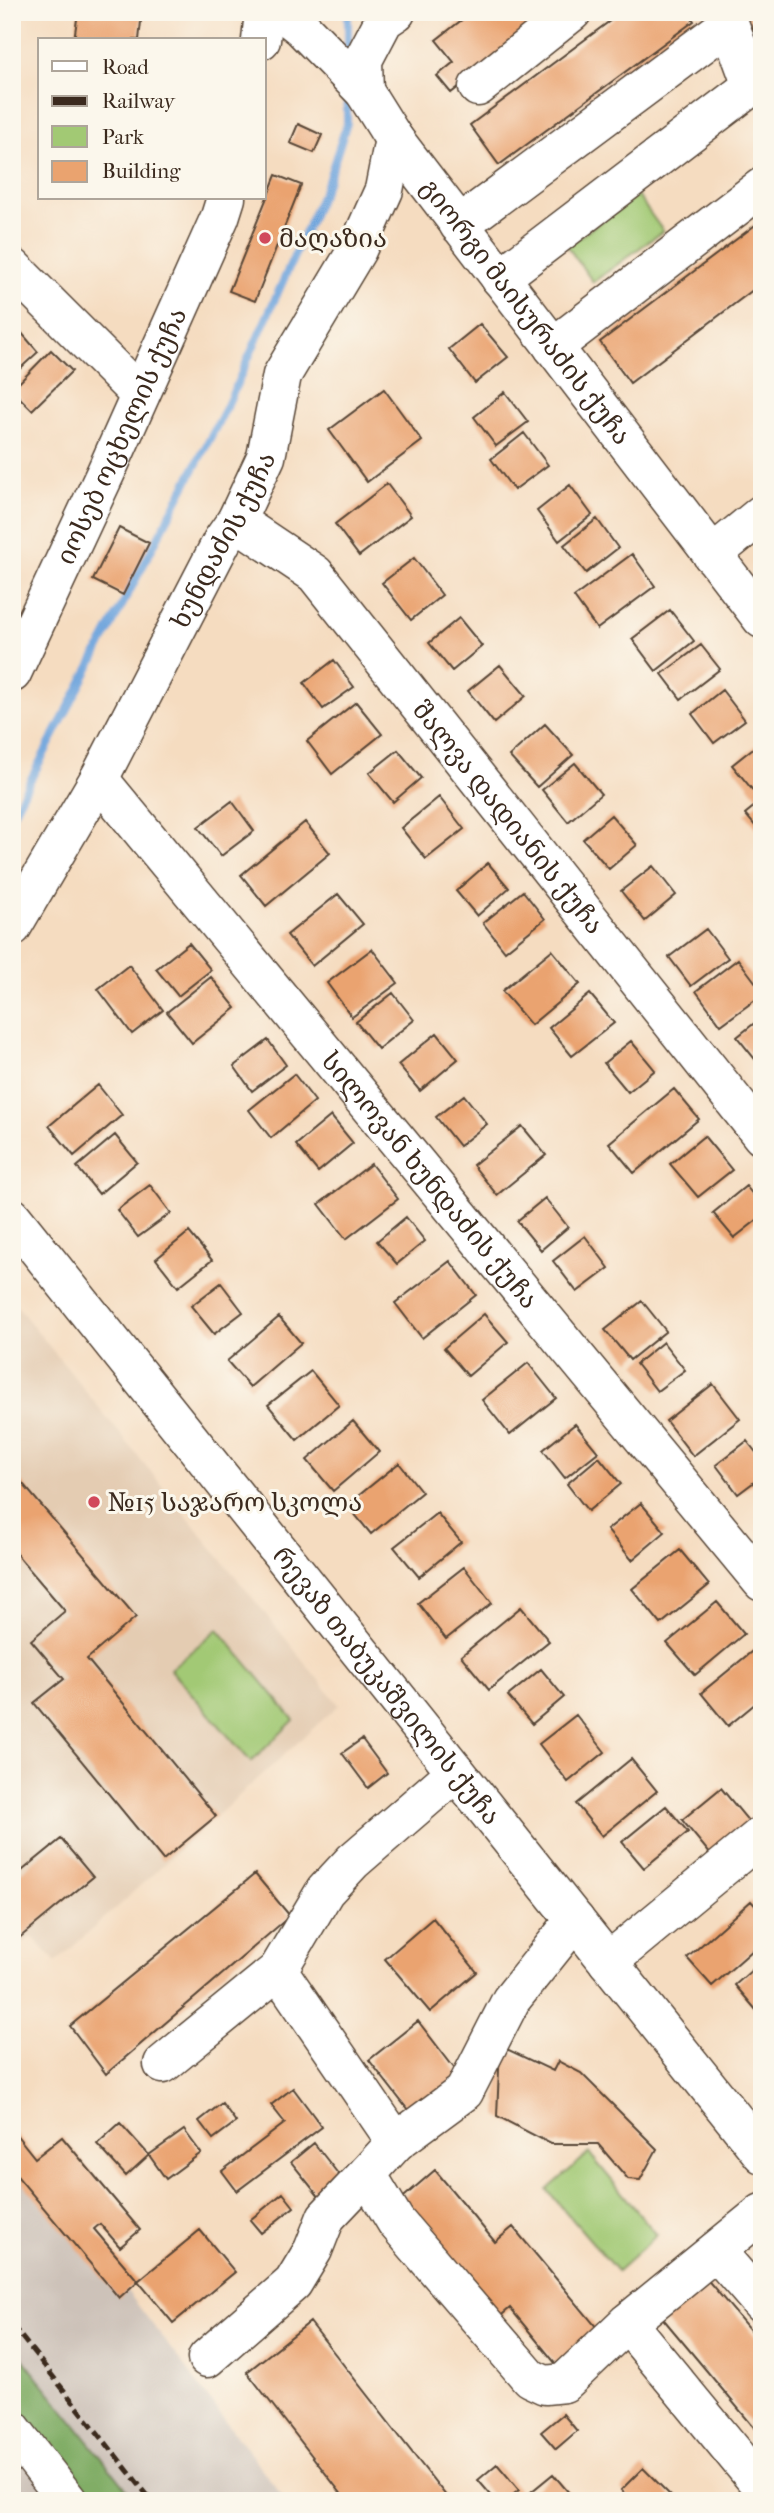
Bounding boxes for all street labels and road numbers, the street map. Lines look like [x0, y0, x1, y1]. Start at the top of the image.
street label: გიორგი მაისურაძის ქუჩა [415, 172, 638, 451]
street label: იოსებ ოცხელის ქუჩა [50, 303, 193, 569]
street label: ხუნდაძის ქუჩა [164, 447, 282, 634]
street label: შალვა დადიანის ქუჩა [406, 695, 611, 940]
street label: სილოვან ხუნდაძის ქუჩა [315, 1045, 545, 1315]
street label: რევაზ თაბუკაშვილის ქუჩა [266, 1540, 508, 1831]

